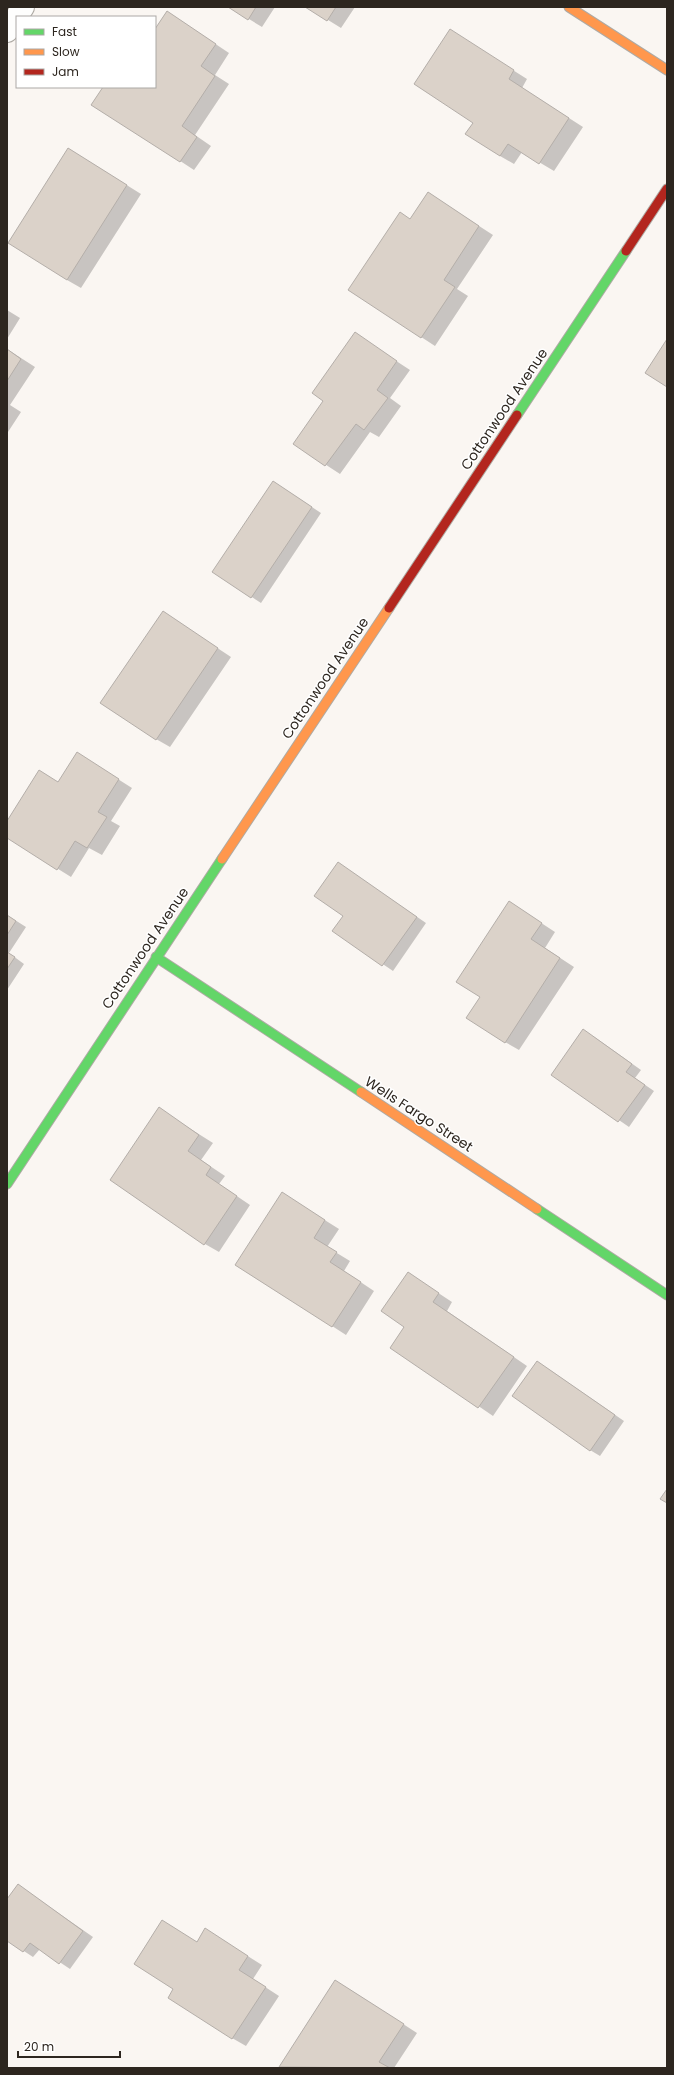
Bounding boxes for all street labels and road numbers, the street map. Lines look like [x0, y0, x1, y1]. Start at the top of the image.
street label: Cottonwood Avenue [456, 344, 552, 474]
street label: Cottonwood Avenue [277, 613, 373, 743]
street label: Cottonwood Avenue [97, 883, 193, 1013]
street label: Wells Fargo Street [361, 1072, 477, 1156]

